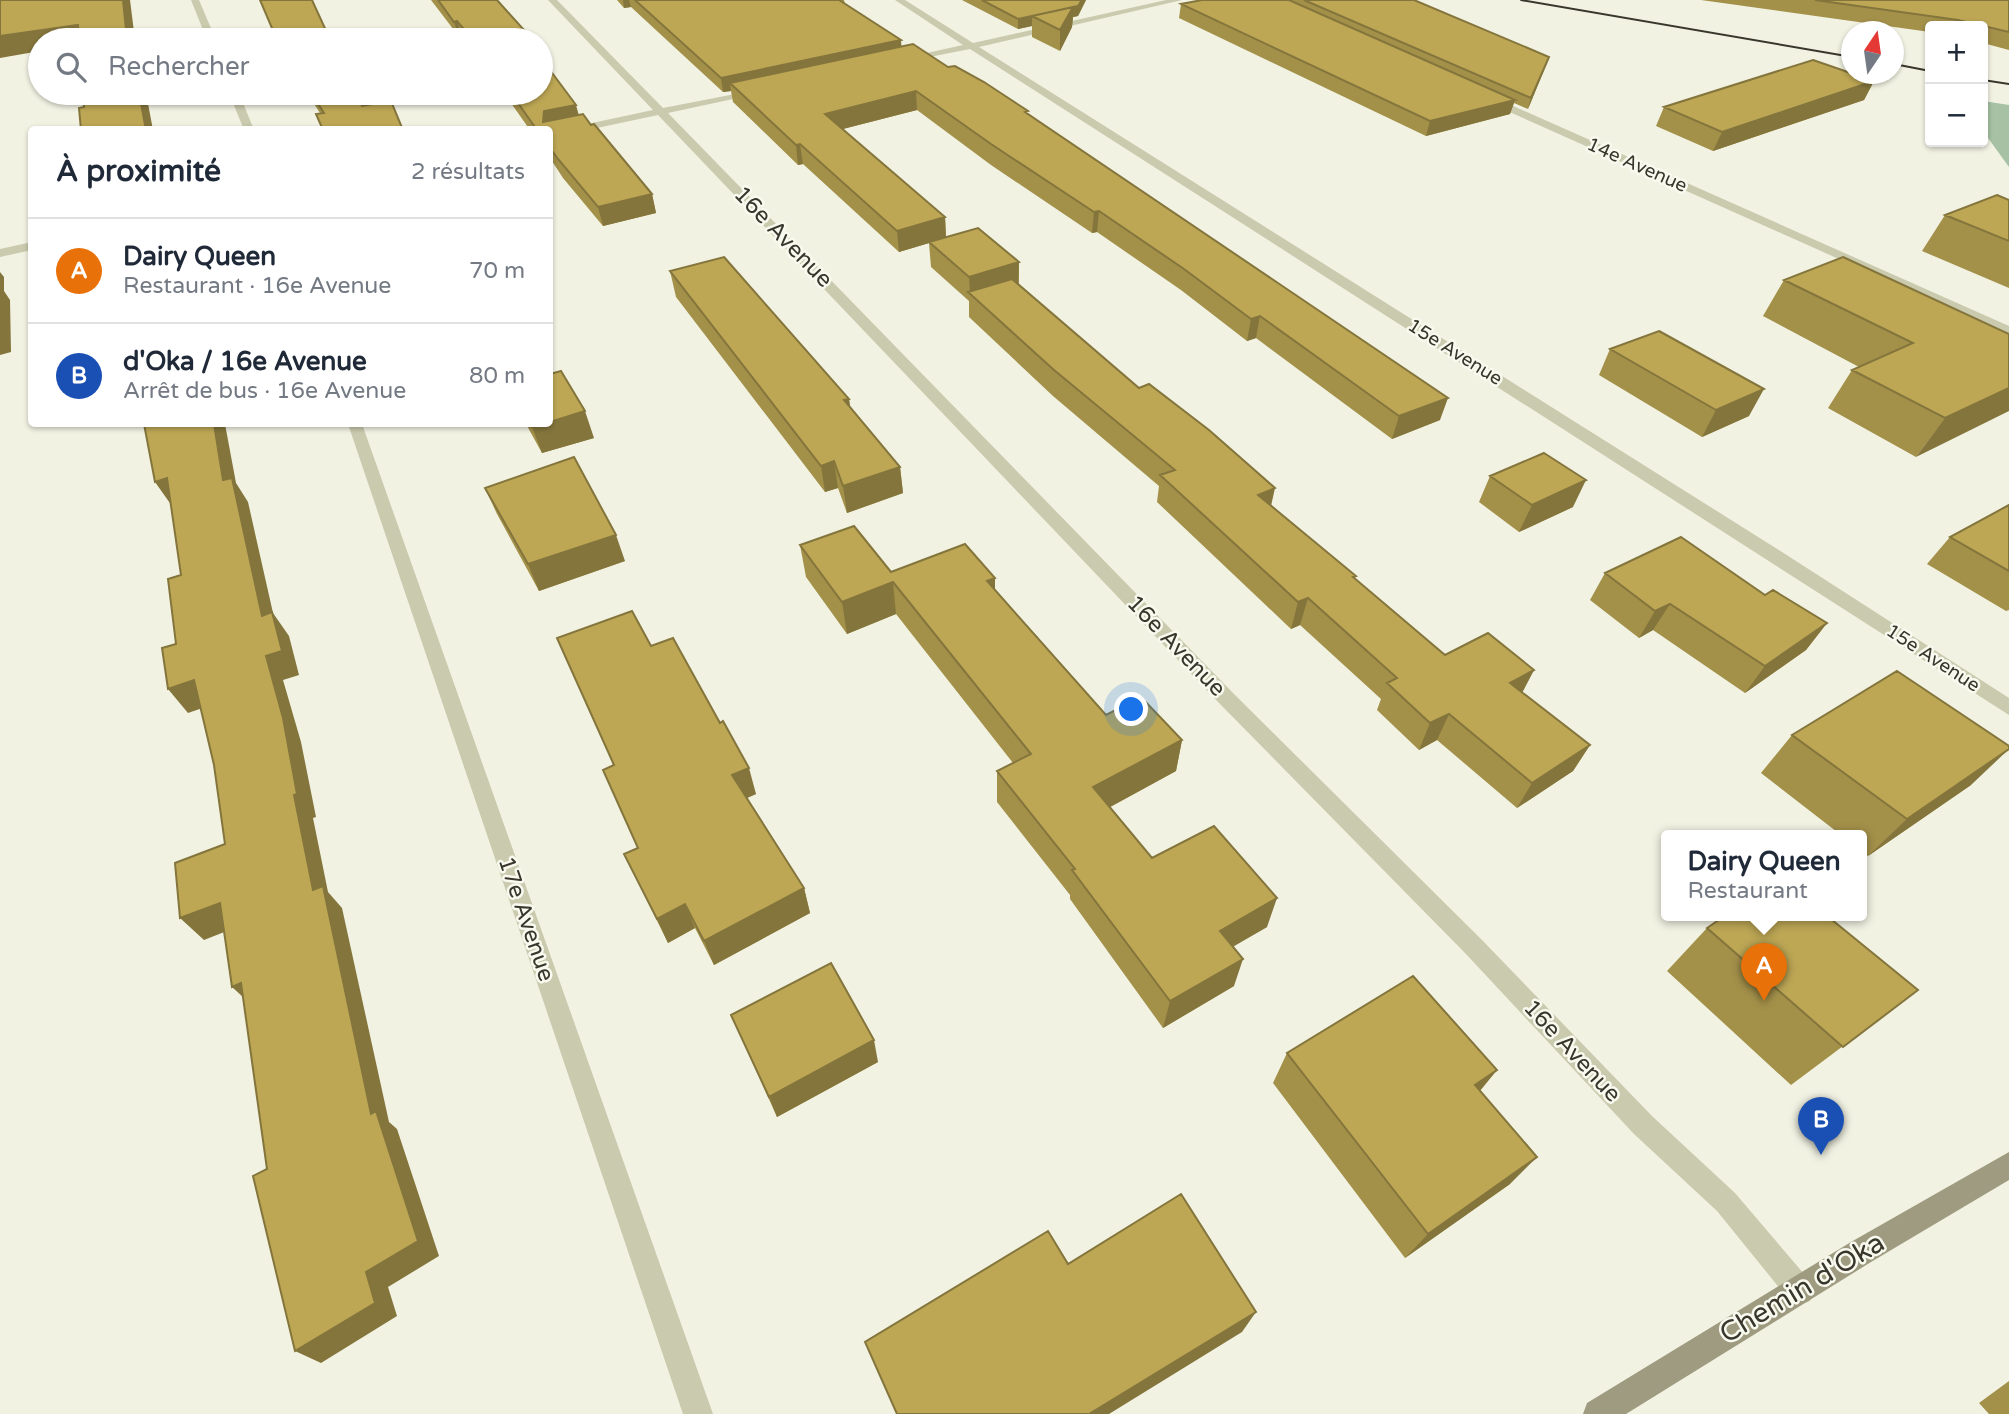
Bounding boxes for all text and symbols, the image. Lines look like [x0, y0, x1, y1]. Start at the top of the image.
north arrow [1841, 21, 1904, 84]
map controls [1925, 21, 1988, 147]
button: + [1925, 21, 1988, 84]
search box [28, 28, 553, 105]
icon: search [52, 48, 90, 86]
text: Rechercher [108, 51, 250, 82]
button: − [1925, 84, 1988, 147]
street label: 14e Avenue [1583, 133, 1691, 197]
text: À proximité [56, 153, 221, 190]
text: 2 résultats [411, 158, 525, 186]
street label: 16e Avenue [728, 180, 838, 294]
text: Dairy Queen [123, 241, 276, 272]
text: A [70, 257, 88, 285]
text: 70 m [469, 257, 525, 285]
text: Restaurant · 16e Avenue [123, 272, 391, 300]
street label: 15e Avenue [1404, 314, 1506, 390]
text: d'Oka / 16e Avenue [123, 346, 367, 377]
text: B [71, 362, 87, 390]
text: 80 m [469, 362, 525, 390]
text: Arrêt de bus · 16e Avenue [123, 377, 406, 405]
street label: 16e Avenue [1121, 589, 1231, 703]
street label: 15e Avenue [1882, 619, 1984, 697]
your location [1114, 692, 1148, 726]
popup [1661, 830, 1867, 921]
text: Dairy Queen [1687, 846, 1841, 877]
street label: 17e Avenue [492, 853, 560, 985]
text: Restaurant [1687, 877, 1808, 905]
pin: A [1741, 943, 1787, 1001]
street label: 16e Avenue [1517, 994, 1627, 1108]
pin: B [1798, 1097, 1844, 1155]
street label: Chemin d'Oka [1713, 1225, 1891, 1351]

